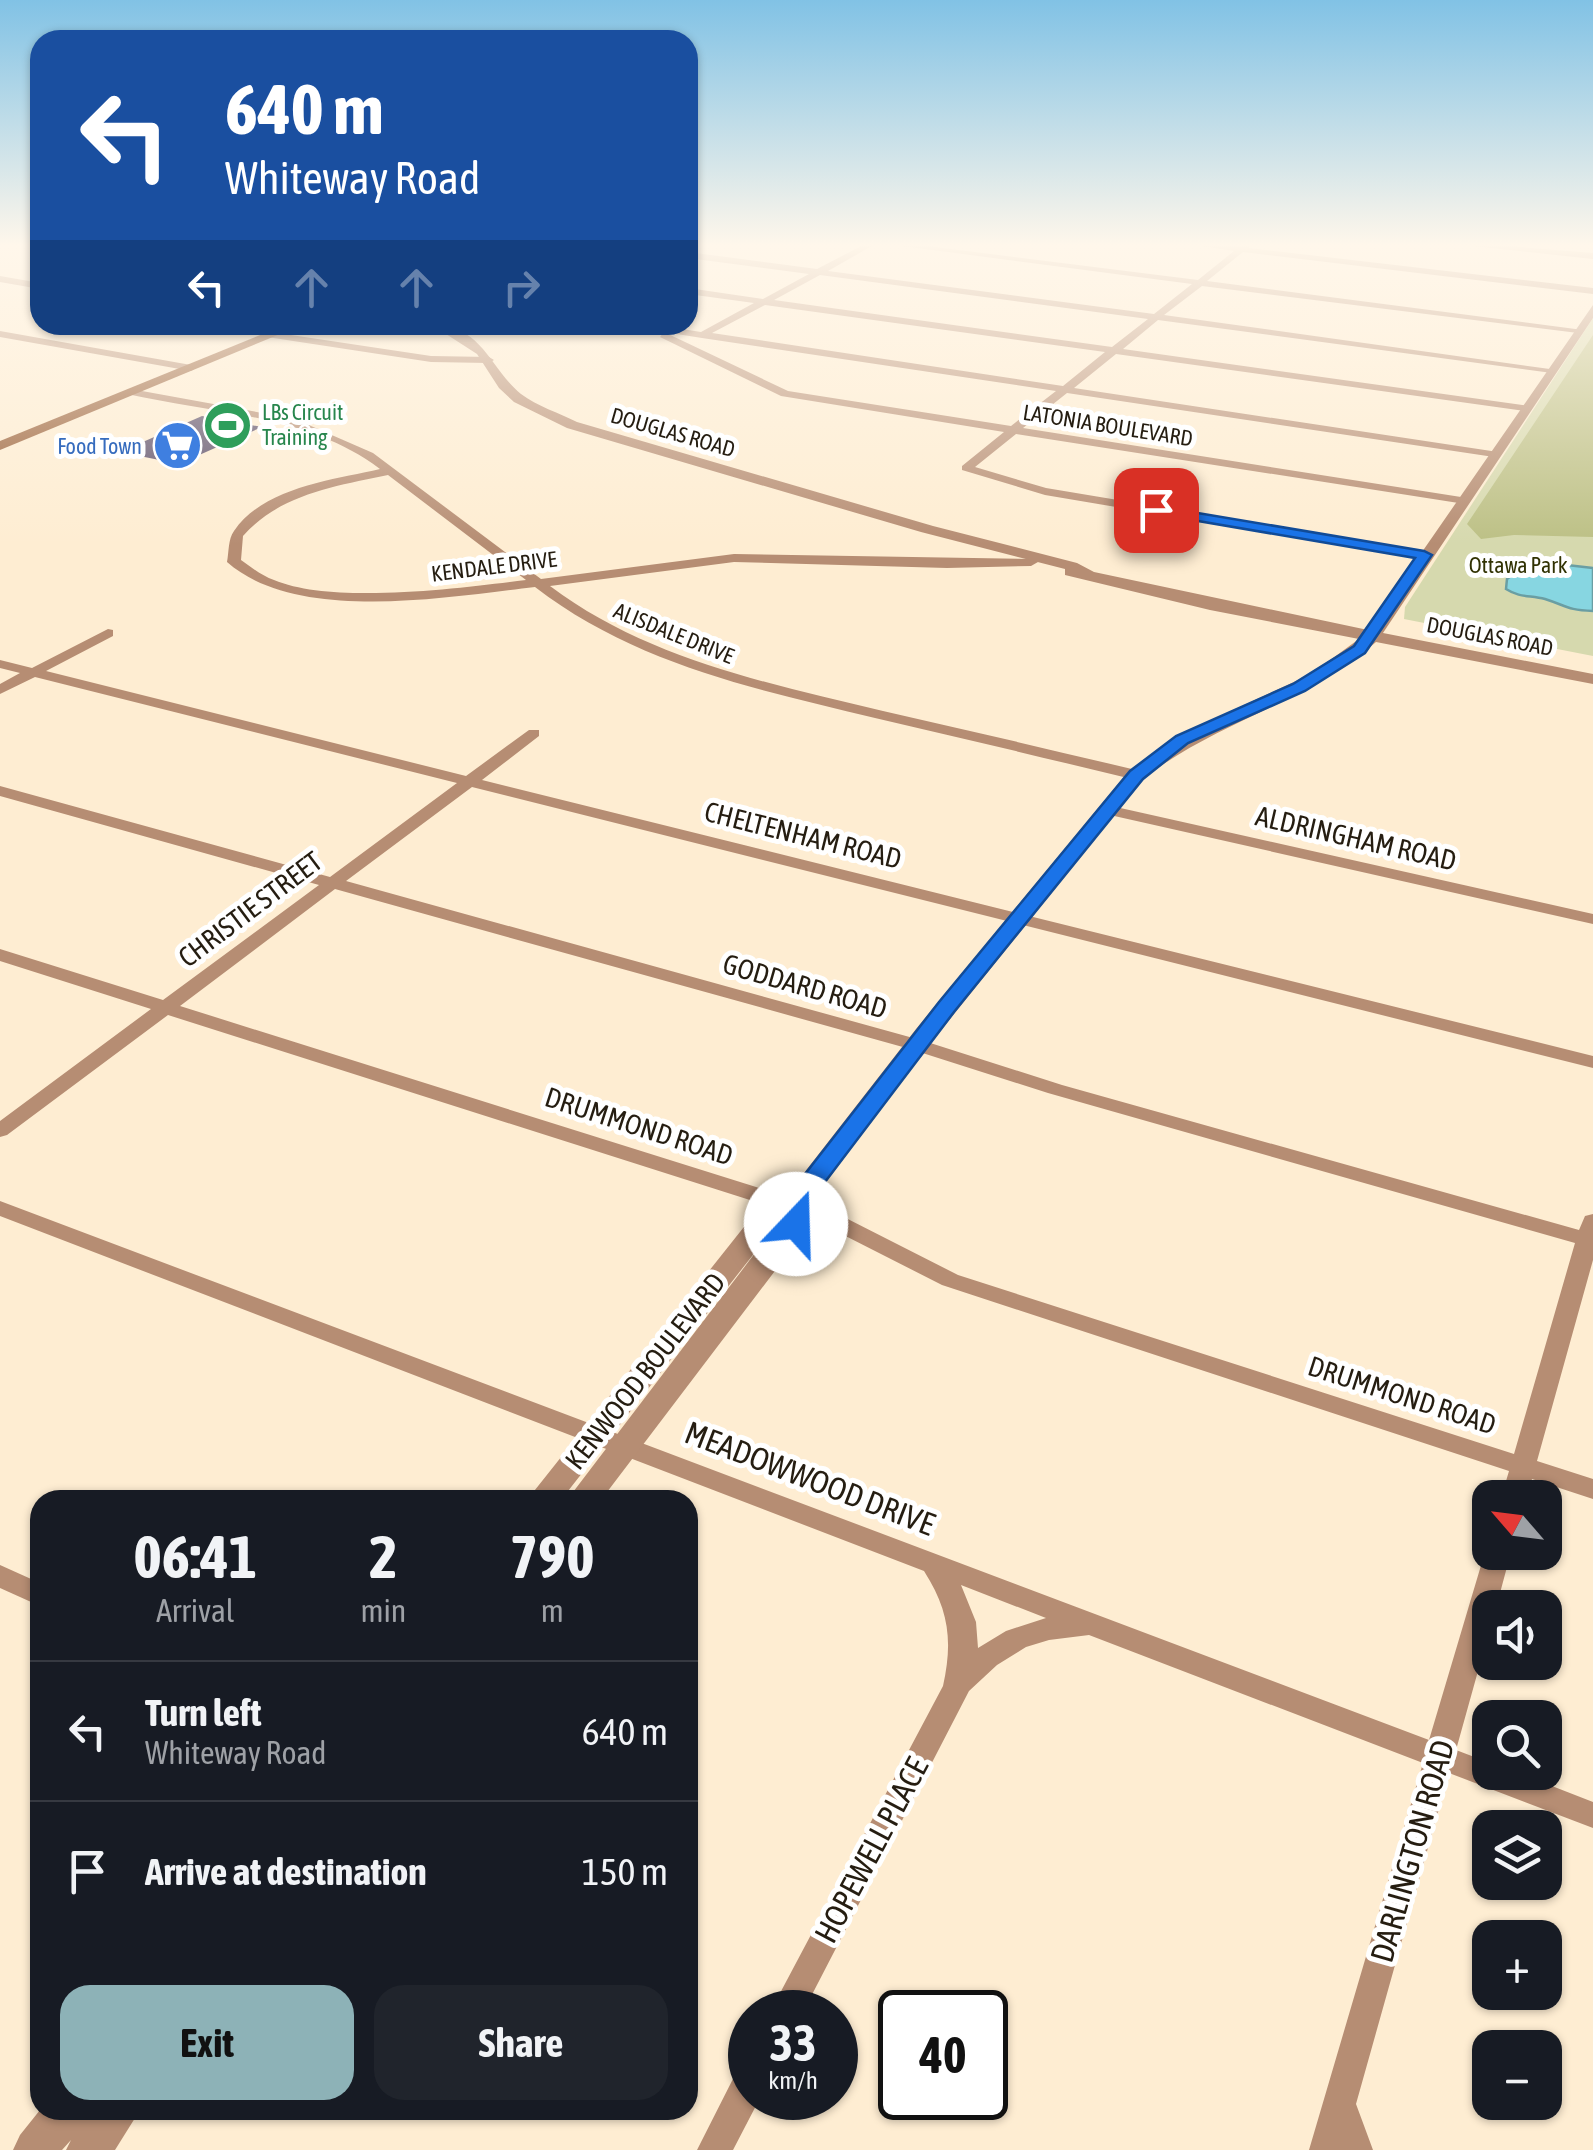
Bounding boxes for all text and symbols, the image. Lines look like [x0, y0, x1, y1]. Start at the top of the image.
text: 640 m [225, 69, 384, 149]
icon: left [60, 70, 190, 200]
text: Whiteway Road [225, 152, 480, 204]
icon: left [179, 260, 234, 315]
icon: ahead [284, 260, 339, 315]
icon: ahead [389, 260, 444, 315]
icon: right [494, 260, 549, 315]
sports icon: LBs Circuit Training [201, 399, 253, 451]
place label: LBs Circuit Training [262, 399, 343, 450]
street label: LATONIA BOULEVARD [1021, 399, 1195, 451]
street label: DOUGLAS ROAD [608, 402, 738, 462]
supermarket icon: Food Town [151, 420, 203, 472]
place label: Food Town [57, 433, 142, 459]
pin [1114, 468, 1199, 553]
icon: arrive [1129, 483, 1184, 538]
street label: KENDALE DRIVE [430, 545, 559, 587]
park label: Ottawa Park [1469, 552, 1568, 578]
street label: ALISDALE DRIVE [610, 597, 738, 669]
street label: DOUGLAS ROAD [1425, 611, 1555, 661]
street label: CHELTENHAM ROAD [701, 795, 905, 875]
street label: ALDRINGHAM ROAD [1253, 799, 1459, 877]
street label: CHRISTIE STREET [172, 845, 328, 973]
street label: GODDARD ROAD [719, 947, 891, 1025]
street label: DRUMMOND ROAD [541, 1081, 737, 1171]
position arrow [744, 1172, 848, 1276]
street label: KENWOOD BOULEVARD [559, 1267, 731, 1475]
street label: DRUMMOND ROAD [1304, 1350, 1500, 1440]
street label: MEADOWWOOD DRIVE [680, 1413, 940, 1543]
north arrow [1472, 1480, 1562, 1570]
map controls [1472, 1480, 1562, 2120]
text: 06:41 [133, 1522, 257, 1591]
text: 2 [369, 1522, 398, 1591]
text: 790 [510, 1522, 594, 1591]
button: sound [1472, 1590, 1562, 1680]
text: Arrival [156, 1592, 234, 1629]
text: min [360, 1592, 406, 1629]
text: m [541, 1592, 564, 1629]
text: Turn left [145, 1691, 261, 1734]
button: search [1472, 1700, 1562, 1790]
icon: left [60, 1704, 115, 1759]
text: 640 m [582, 1710, 668, 1753]
text: Whiteway Road [145, 1734, 327, 1771]
street label: DARLINGTON ROAD [1363, 1736, 1461, 1966]
street label: HOPEWELL PLACE [807, 1751, 935, 1949]
button: layers [1472, 1810, 1562, 1900]
icon: arrive [60, 1844, 115, 1899]
text: Arrive at destination [145, 1850, 427, 1893]
text: 150 m [582, 1850, 668, 1893]
button: + [1472, 1920, 1562, 2010]
button: Exit [60, 1985, 354, 2100]
button: Share [374, 1985, 668, 2100]
speed limit sign: 40 [878, 1990, 1008, 2120]
text: 33 [769, 2014, 816, 2072]
button: − [1472, 2030, 1562, 2120]
text: km/h [768, 2066, 818, 2094]

